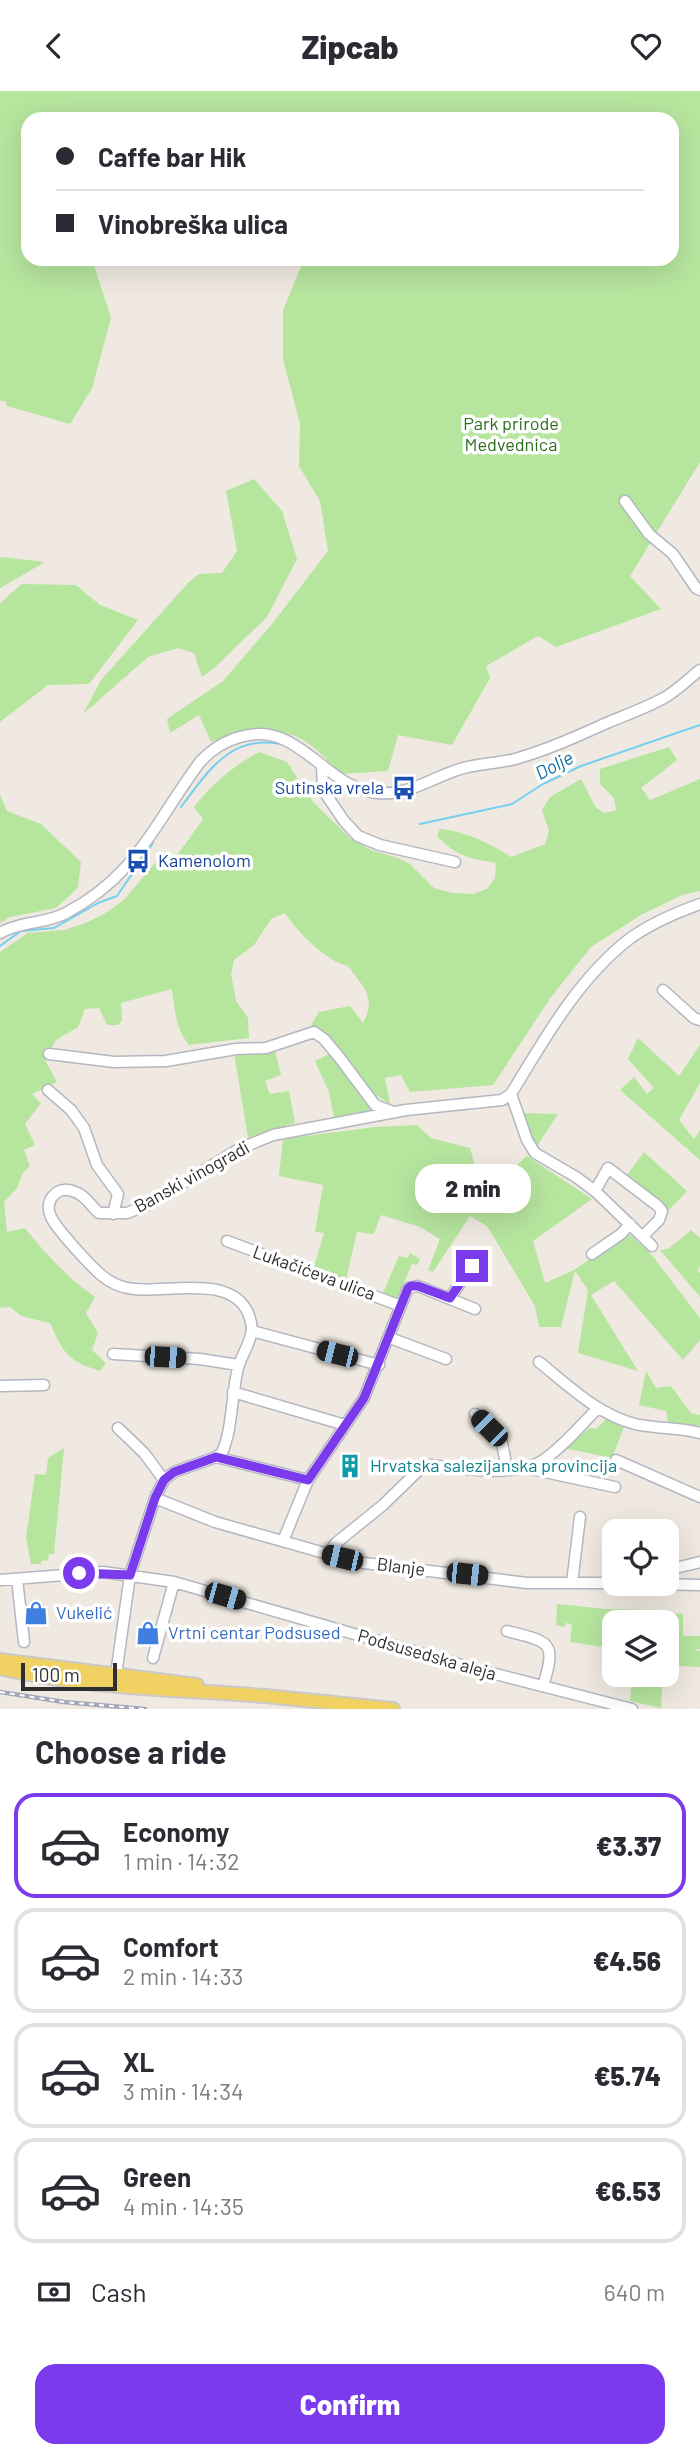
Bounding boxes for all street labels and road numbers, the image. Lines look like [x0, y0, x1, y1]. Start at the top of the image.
street label: Banski vinogradi [130, 1135, 253, 1217]
street label: Lukačićeva ulica [250, 1240, 379, 1304]
street label: Blanje [376, 1552, 426, 1580]
street label: Podsusedska aleja [355, 1624, 499, 1684]

